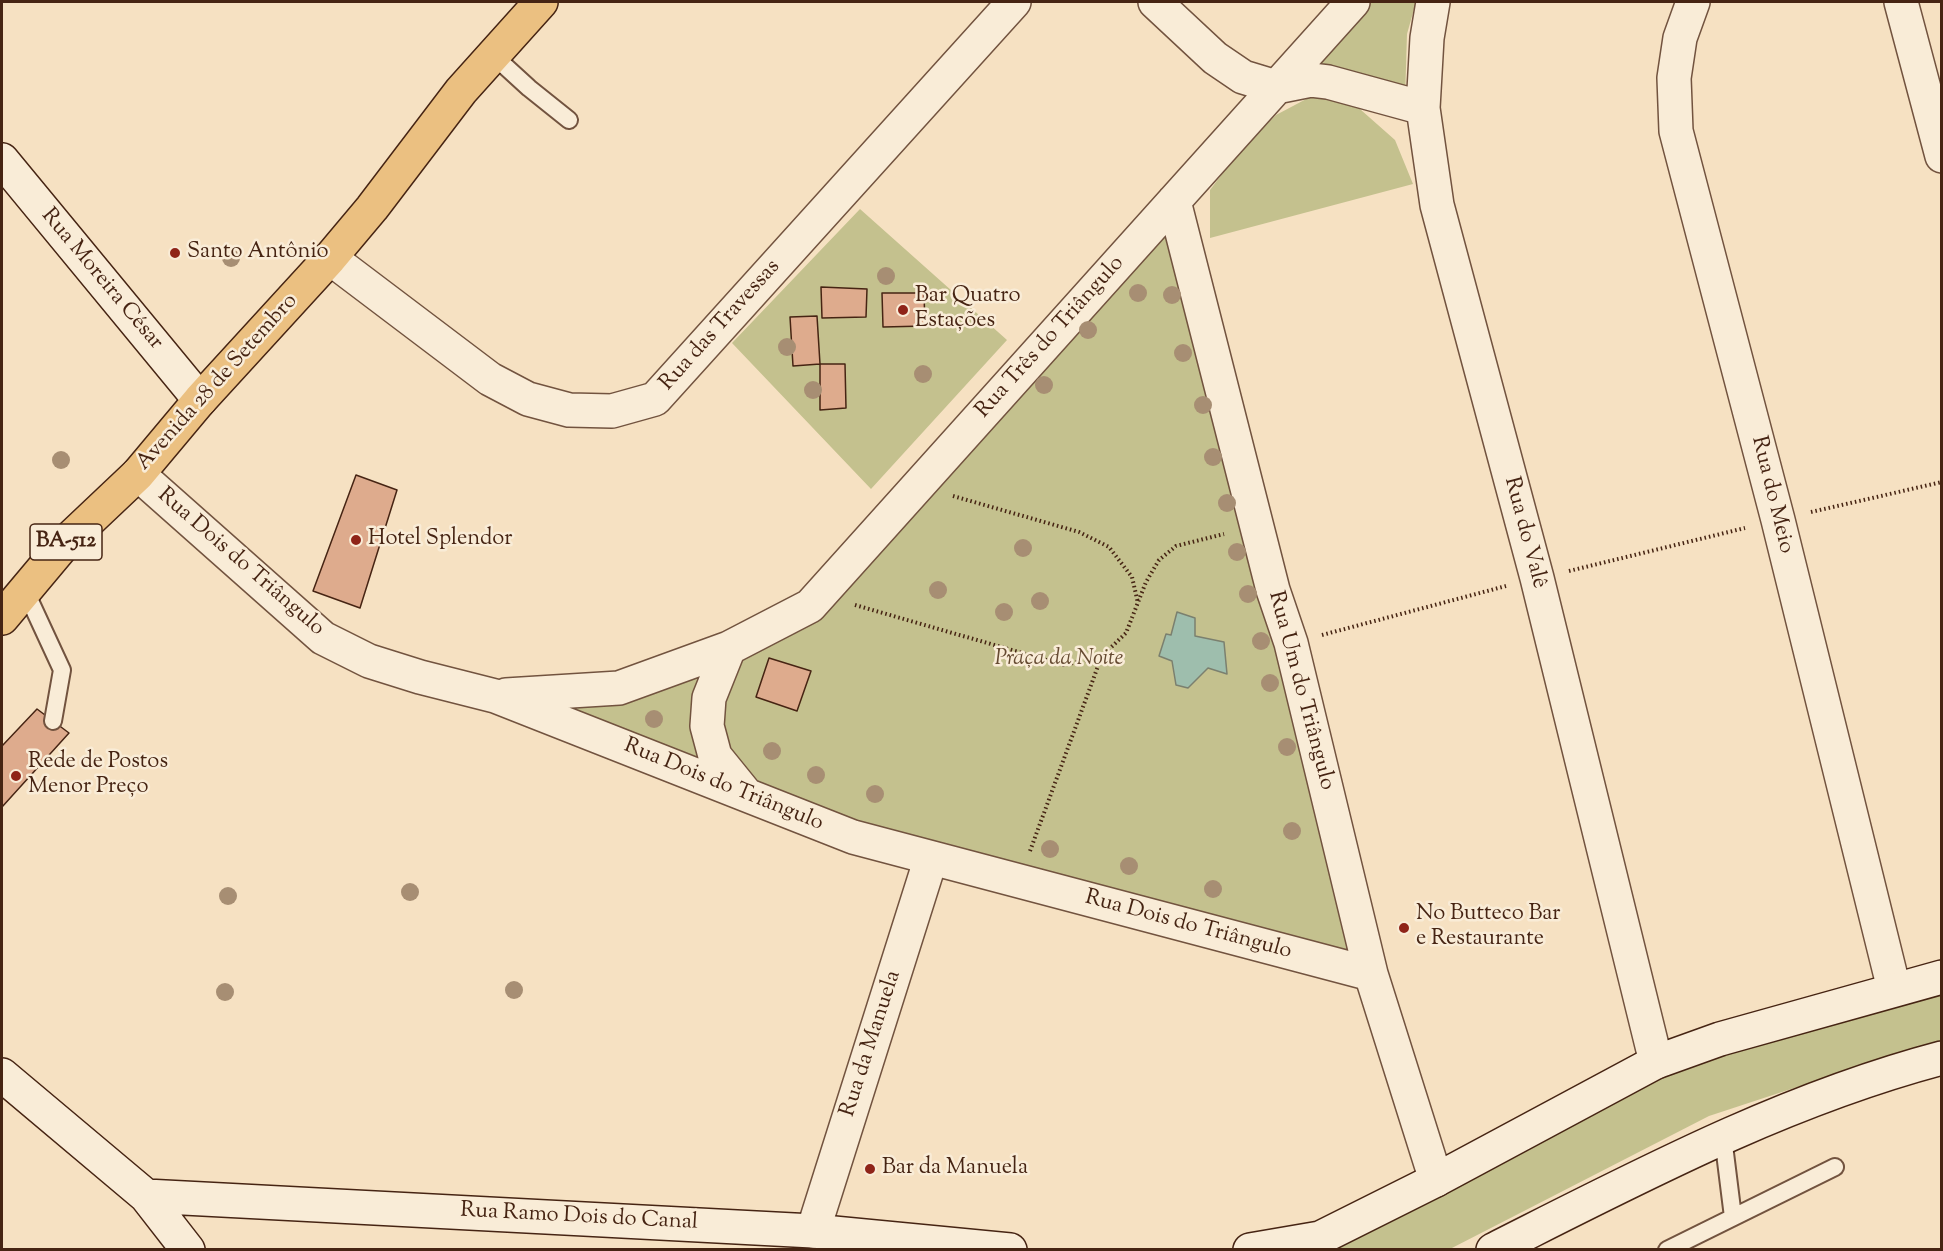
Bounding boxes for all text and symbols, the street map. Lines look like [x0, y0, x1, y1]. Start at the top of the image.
street label: Rua Moreira César [34, 204, 168, 356]
place label: Santo Antônio [187, 240, 329, 266]
marker: Santo Antônio [168, 246, 182, 260]
street label: Rua Três do Triângulo [971, 251, 1131, 425]
street label: Rua das Travessas [655, 255, 787, 397]
place label: Bar Quatro Estações [915, 284, 1020, 336]
street label: Avenida 28 de Setembro [132, 289, 304, 477]
marker: Bar Quatro Estações [896, 303, 910, 317]
street label: Rua do Meio [1744, 434, 1798, 556]
street label: Rua do Valê [1496, 474, 1552, 592]
street label: Rua Dois do Triângulo [151, 483, 329, 643]
road number: BA-512 [30, 524, 102, 560]
place label: Hotel Splendor [368, 527, 512, 553]
marker: Hotel Splendor [349, 533, 363, 547]
street label: Rua Um do Triângulo [1261, 589, 1339, 793]
park label: Praça da Noite [995, 647, 1123, 673]
street label: Rua Dois do Triângulo [619, 734, 827, 838]
place label: Rede de Postos Menor Preço [28, 750, 168, 802]
marker: Rede de Postos Menor Preço [9, 769, 23, 783]
street label: Rua Dois do Triângulo [1082, 886, 1294, 966]
place label: No Butteco Bar e Restaurante [1416, 902, 1560, 954]
marker: No Butteco Bar e Restaurante [1397, 921, 1411, 935]
street label: Rua da Manuela [836, 968, 908, 1120]
place label: Bar da Manuela [882, 1156, 1028, 1182]
marker: Bar da Manuela [863, 1162, 877, 1176]
street label: Rua Ramo Dois do Canal [459, 1199, 699, 1237]

